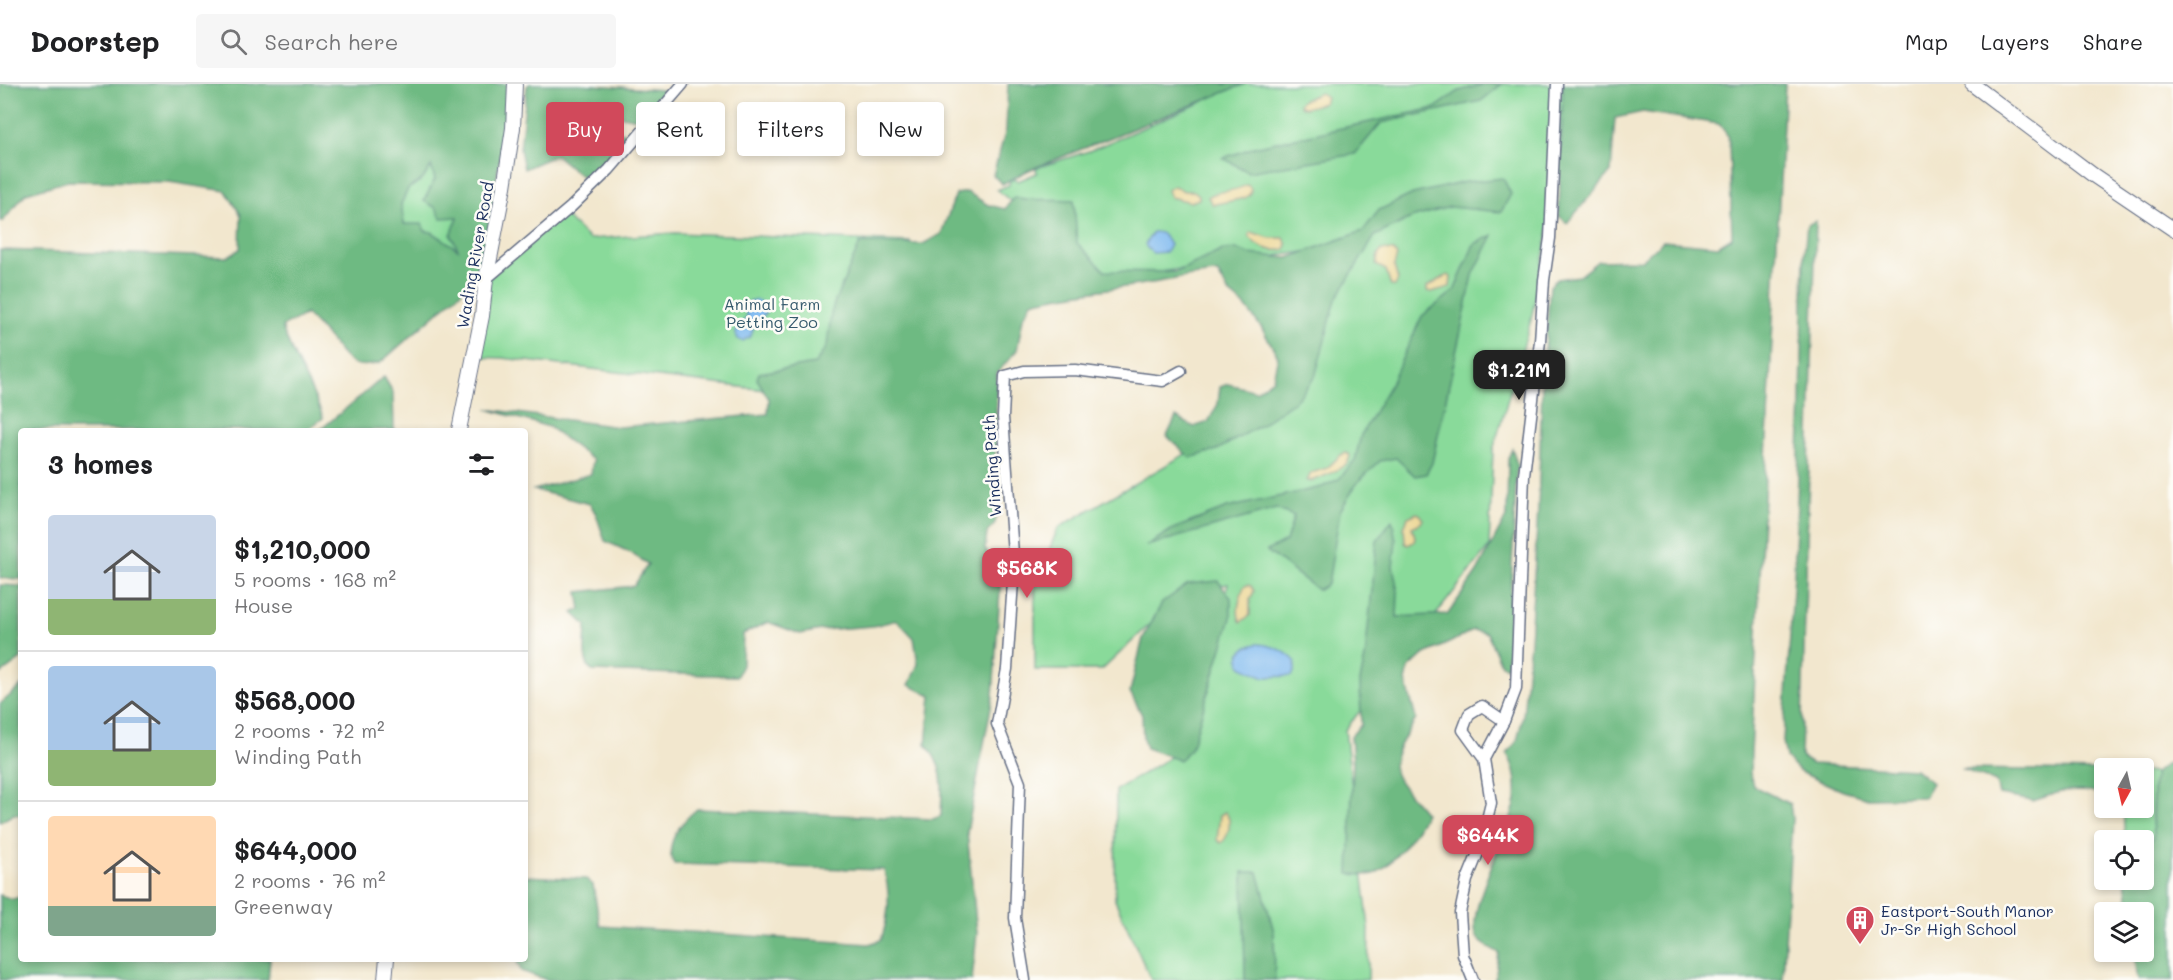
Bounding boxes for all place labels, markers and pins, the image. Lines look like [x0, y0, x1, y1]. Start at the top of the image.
pin: $1.21M [1470, 350, 1568, 401]
pin: $568K [985, 548, 1069, 599]
pin: $644K [1446, 815, 1530, 866]
place label: Eastport-South Manor Jr-Sr High School [1881, 900, 2054, 939]
building icon: Eastport-South Manor Jr-Sr High School [1844, 904, 1876, 946]

